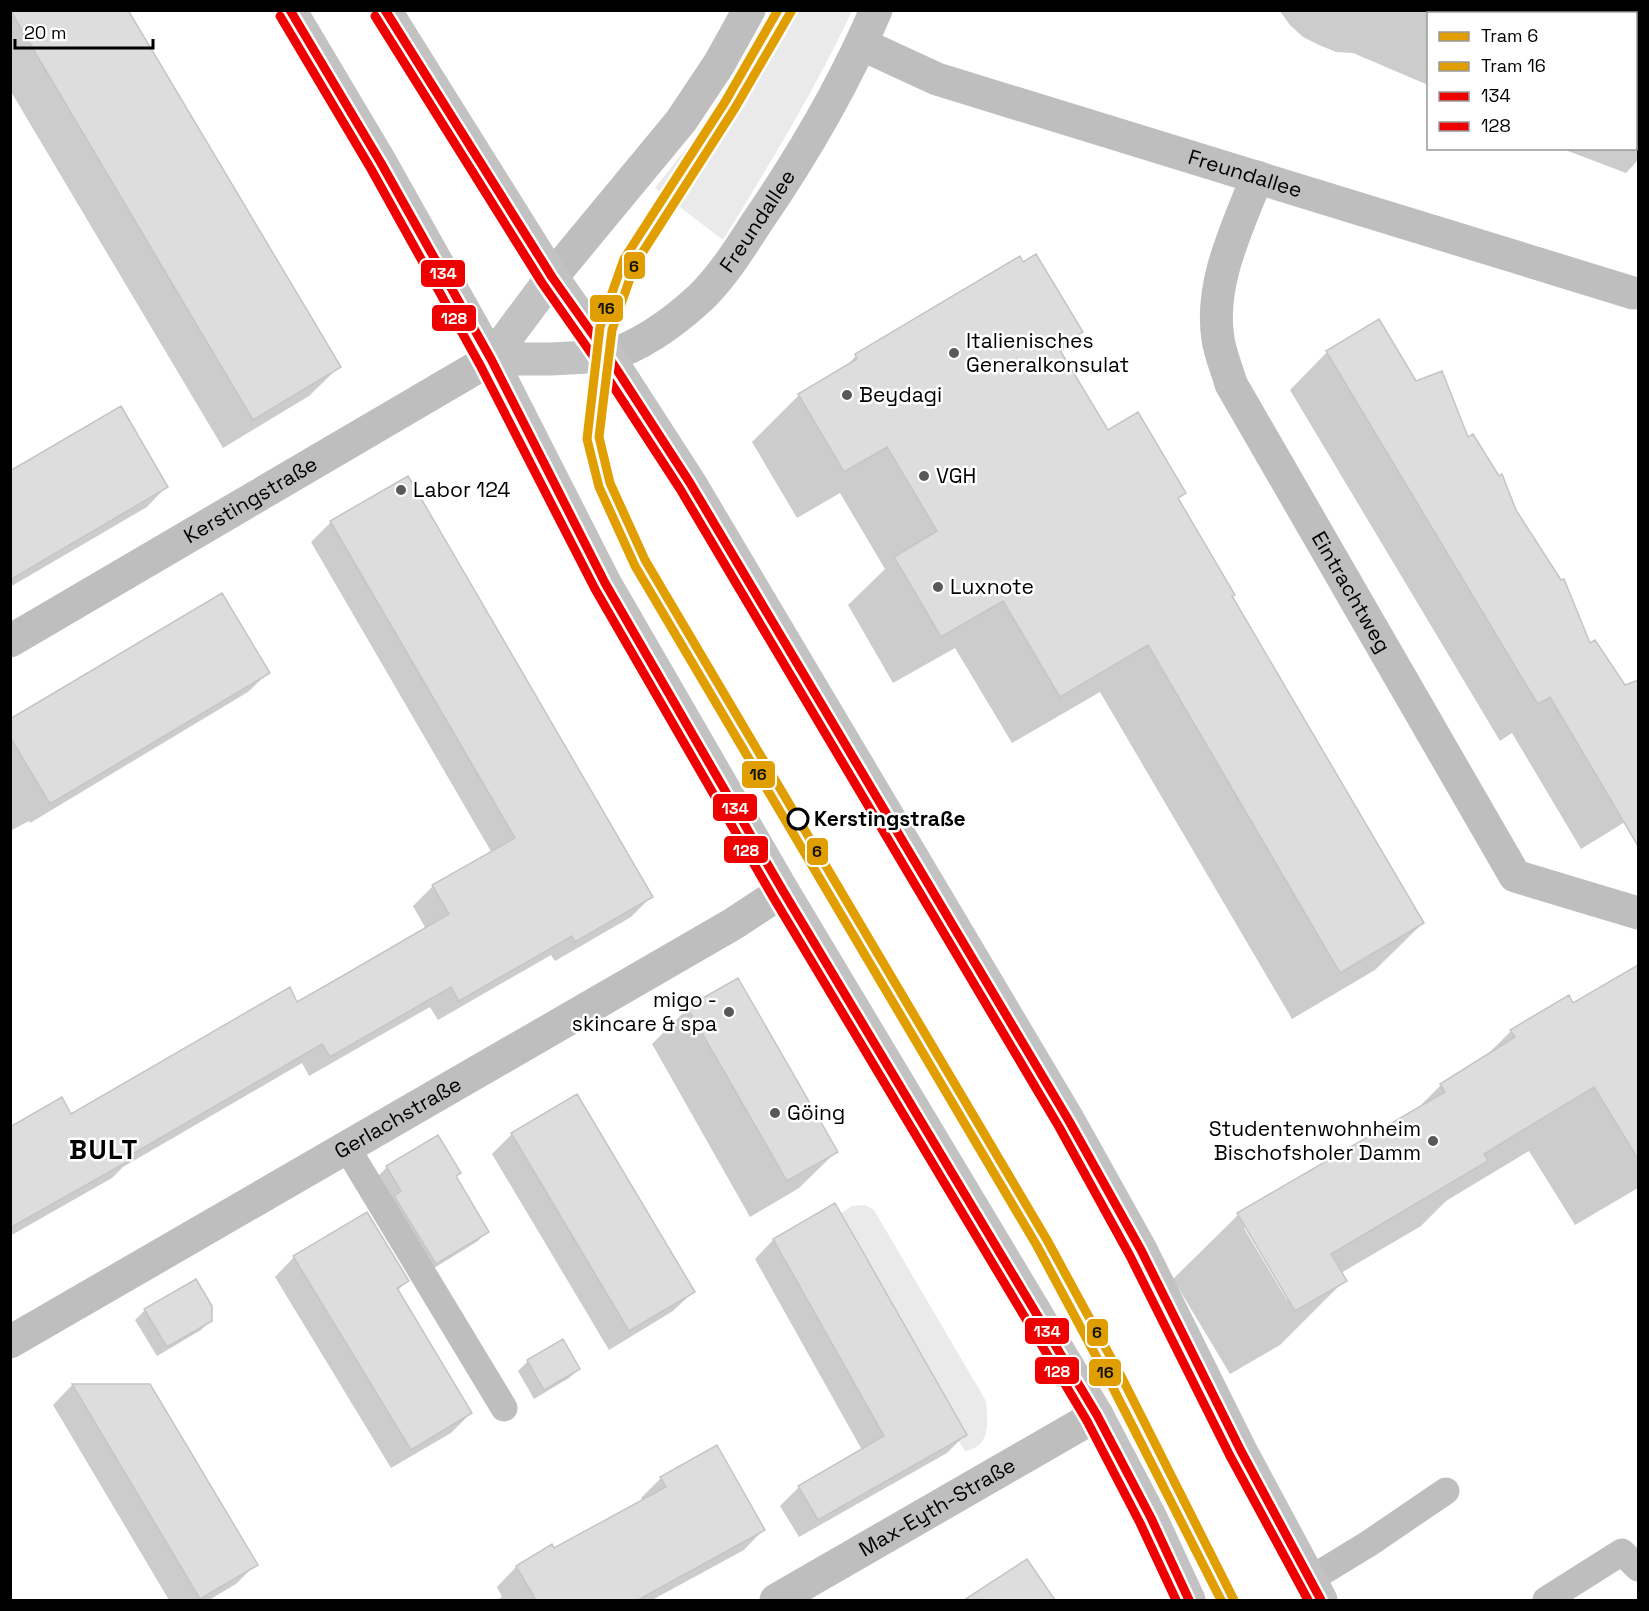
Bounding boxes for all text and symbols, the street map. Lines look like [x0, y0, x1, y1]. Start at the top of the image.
scale bar [15, 12, 153, 50]
legend [1427, 12, 1637, 150]
text: 20 m [24, 21, 67, 44]
text: Tram 6 [1481, 24, 1538, 47]
text: Tram 16 [1481, 54, 1546, 77]
text: 134 [1481, 84, 1511, 107]
text: 128 [1481, 114, 1511, 137]
street label: Freundallee [1185, 143, 1306, 203]
street label: Freundallee [713, 164, 801, 277]
line badge: 6 [623, 251, 646, 280]
text: 6 [629, 256, 639, 277]
line badge: 134 [420, 259, 466, 288]
text: 134 [429, 263, 457, 284]
line badge: 16 [589, 294, 624, 323]
text: 16 [597, 298, 615, 319]
line badge: 128 [431, 304, 477, 332]
text: 128 [441, 308, 468, 329]
place label: Italienisches Generalkonsulat [966, 327, 1129, 378]
marker: Italienisches Generalkonsulat [947, 346, 961, 360]
place label: Beydagi [859, 381, 942, 408]
marker: Beydagi [840, 388, 854, 402]
street label: Kerstingstraße [179, 450, 322, 549]
place label: VGH [936, 462, 976, 489]
marker: VGH [917, 469, 931, 483]
place label: Labor 124 [413, 476, 510, 503]
marker: Labor 124 [394, 483, 408, 497]
street label: Eintrachtweg [1306, 526, 1397, 658]
place label: Luxnote [950, 573, 1034, 600]
marker: Luxnote [931, 580, 945, 594]
line badge: 16 [741, 760, 776, 789]
text: 16 [749, 764, 767, 785]
line badge: 134 [712, 793, 758, 822]
text: 134 [721, 798, 749, 819]
place label: Kerstingstraße [814, 805, 966, 832]
marker: Kerstingstraße [787, 808, 809, 830]
line badge: 128 [723, 835, 769, 864]
line badge: 6 [806, 837, 829, 866]
text: 128 [733, 840, 760, 861]
text: 6 [812, 841, 822, 862]
place label: migo - skincare & spa [572, 986, 717, 1037]
marker: migo - skincare & spa [722, 1005, 736, 1019]
street label: Gerlachstraße [329, 1070, 466, 1165]
place label: Göing [787, 1099, 845, 1126]
marker: Göing [768, 1106, 782, 1120]
place label: Studentenwohnheim Bischofsholer Damm [1209, 1115, 1421, 1166]
district label: BULT [69, 1132, 139, 1167]
marker: Studentenwohnheim Bischofsholer Damm [1426, 1134, 1440, 1148]
line badge: 134 [1024, 1317, 1070, 1345]
line badge: 6 [1086, 1318, 1109, 1347]
text: 134 [1033, 1321, 1061, 1342]
text: 6 [1092, 1322, 1102, 1343]
line badge: 128 [1034, 1356, 1080, 1385]
line badge: 16 [1088, 1358, 1122, 1387]
text: 128 [1044, 1361, 1071, 1382]
text: 16 [1096, 1362, 1114, 1383]
street label: Max-Eyth-Straße [854, 1451, 1020, 1562]

